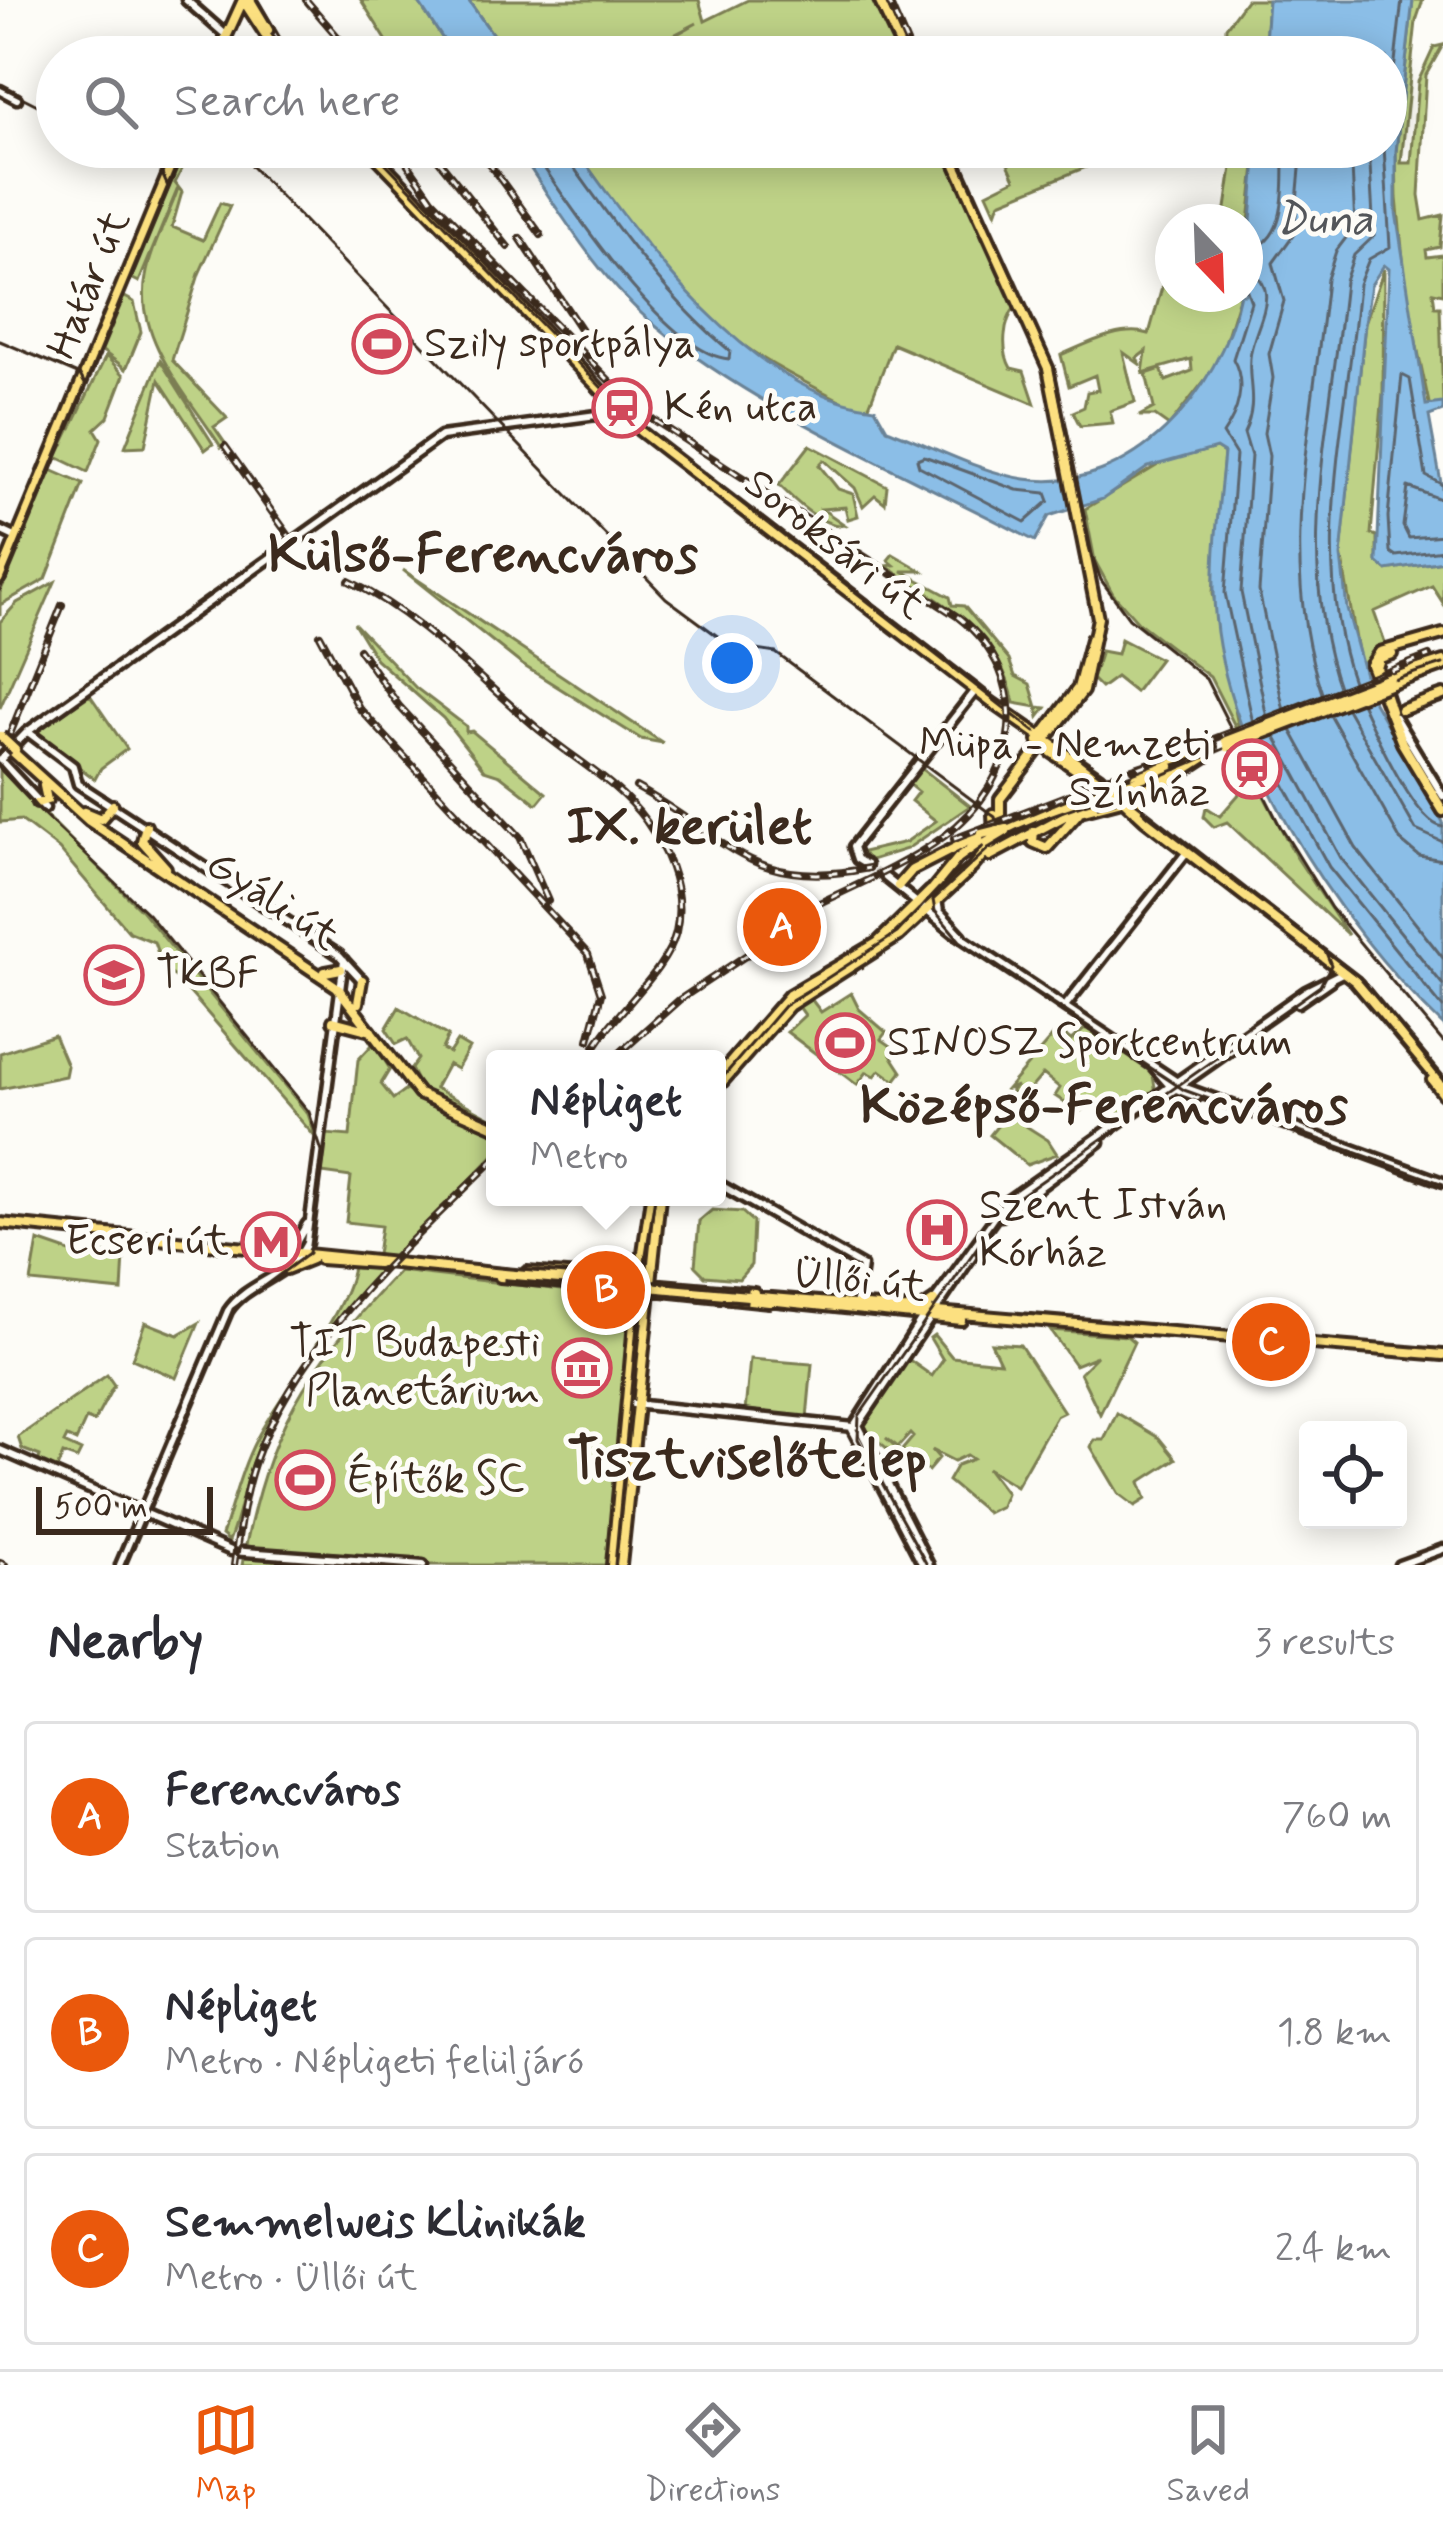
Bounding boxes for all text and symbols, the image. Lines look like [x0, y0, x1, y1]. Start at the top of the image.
search box [36, 36, 1407, 168]
icon: search [78, 69, 144, 135]
text: Search here [174, 73, 401, 132]
water label: Duna [1275, 191, 1373, 250]
street label: Határ út [35, 202, 145, 367]
north arrow [1155, 204, 1263, 312]
sports icon: Szily sportpálya [351, 313, 413, 375]
place label: Szily sportpálya [424, 317, 696, 372]
station icon: Kén utca [591, 377, 653, 439]
place label: Kén utca [664, 381, 817, 436]
street label: Soroksári út [732, 457, 936, 633]
district label: Külső-Ferencváros [268, 521, 698, 592]
your location [702, 633, 762, 693]
place label: Müpa - Nemzeti Színház [919, 718, 1210, 821]
station icon: Müpa - Nemzeti Színház [1221, 738, 1283, 800]
district label: IX. kerület [566, 793, 812, 864]
street label: Gyáli út [195, 837, 350, 965]
pin: A [743, 882, 821, 972]
school or university icon: TKBF [83, 944, 145, 1006]
place label: TKBF [156, 948, 259, 1003]
sports icon: SINOSZ Sportcentrum [814, 1012, 876, 1074]
place label: SINOSZ Sportcentrum [887, 1016, 1292, 1071]
popup [486, 1050, 726, 1206]
district label: Középső-Ferencváros [860, 1072, 1348, 1143]
text: Népliget [530, 1073, 682, 1132]
text: Metro [530, 1132, 628, 1183]
place label: Szent István Kórház [979, 1179, 1227, 1282]
hospital icon: Szent István Kórház [906, 1199, 968, 1261]
metro station icon: Ecseri út [240, 1211, 302, 1273]
place label: Ecseri út [65, 1215, 229, 1270]
pin: B [567, 1245, 645, 1335]
street label: Üllői út [789, 1246, 929, 1316]
pin: C [1232, 1297, 1310, 1387]
place label: TIT Budapesti Planetárium [289, 1317, 540, 1420]
museum icon: TIT Budapesti Planetárium [551, 1337, 613, 1399]
map controls [1299, 1421, 1407, 1529]
button: locate [1299, 1421, 1407, 1529]
district label: Tisztviselőtelep [568, 1426, 926, 1497]
sports icon: Építők SC [274, 1449, 336, 1511]
place label: Építők SC [347, 1452, 525, 1508]
scale bar [36, 1481, 213, 1534]
text: 500 m [54, 1486, 148, 1530]
text: Nearby [48, 1610, 203, 1676]
text: 3 results [1254, 1618, 1395, 1669]
text: Ferencváros [165, 1762, 401, 1821]
text: A [77, 1792, 103, 1843]
text: 760 m [1282, 1792, 1392, 1843]
text: Station [165, 1821, 280, 1872]
text: Népliget [165, 1978, 317, 2037]
text: B [78, 2008, 102, 2059]
text: 1.8 km [1277, 2008, 1392, 2059]
text: Metro · Népligeti felüljáró [165, 2037, 584, 2088]
text: Semmelweis Klinikák [165, 2194, 586, 2253]
text: C [76, 2224, 104, 2275]
text: 2.4 km [1275, 2224, 1392, 2275]
text: Metro · Üllői út [165, 2253, 418, 2304]
tab: Map [193, 2397, 259, 2513]
tab: Directions [645, 2397, 781, 2513]
tab: Saved [1167, 2397, 1250, 2513]

